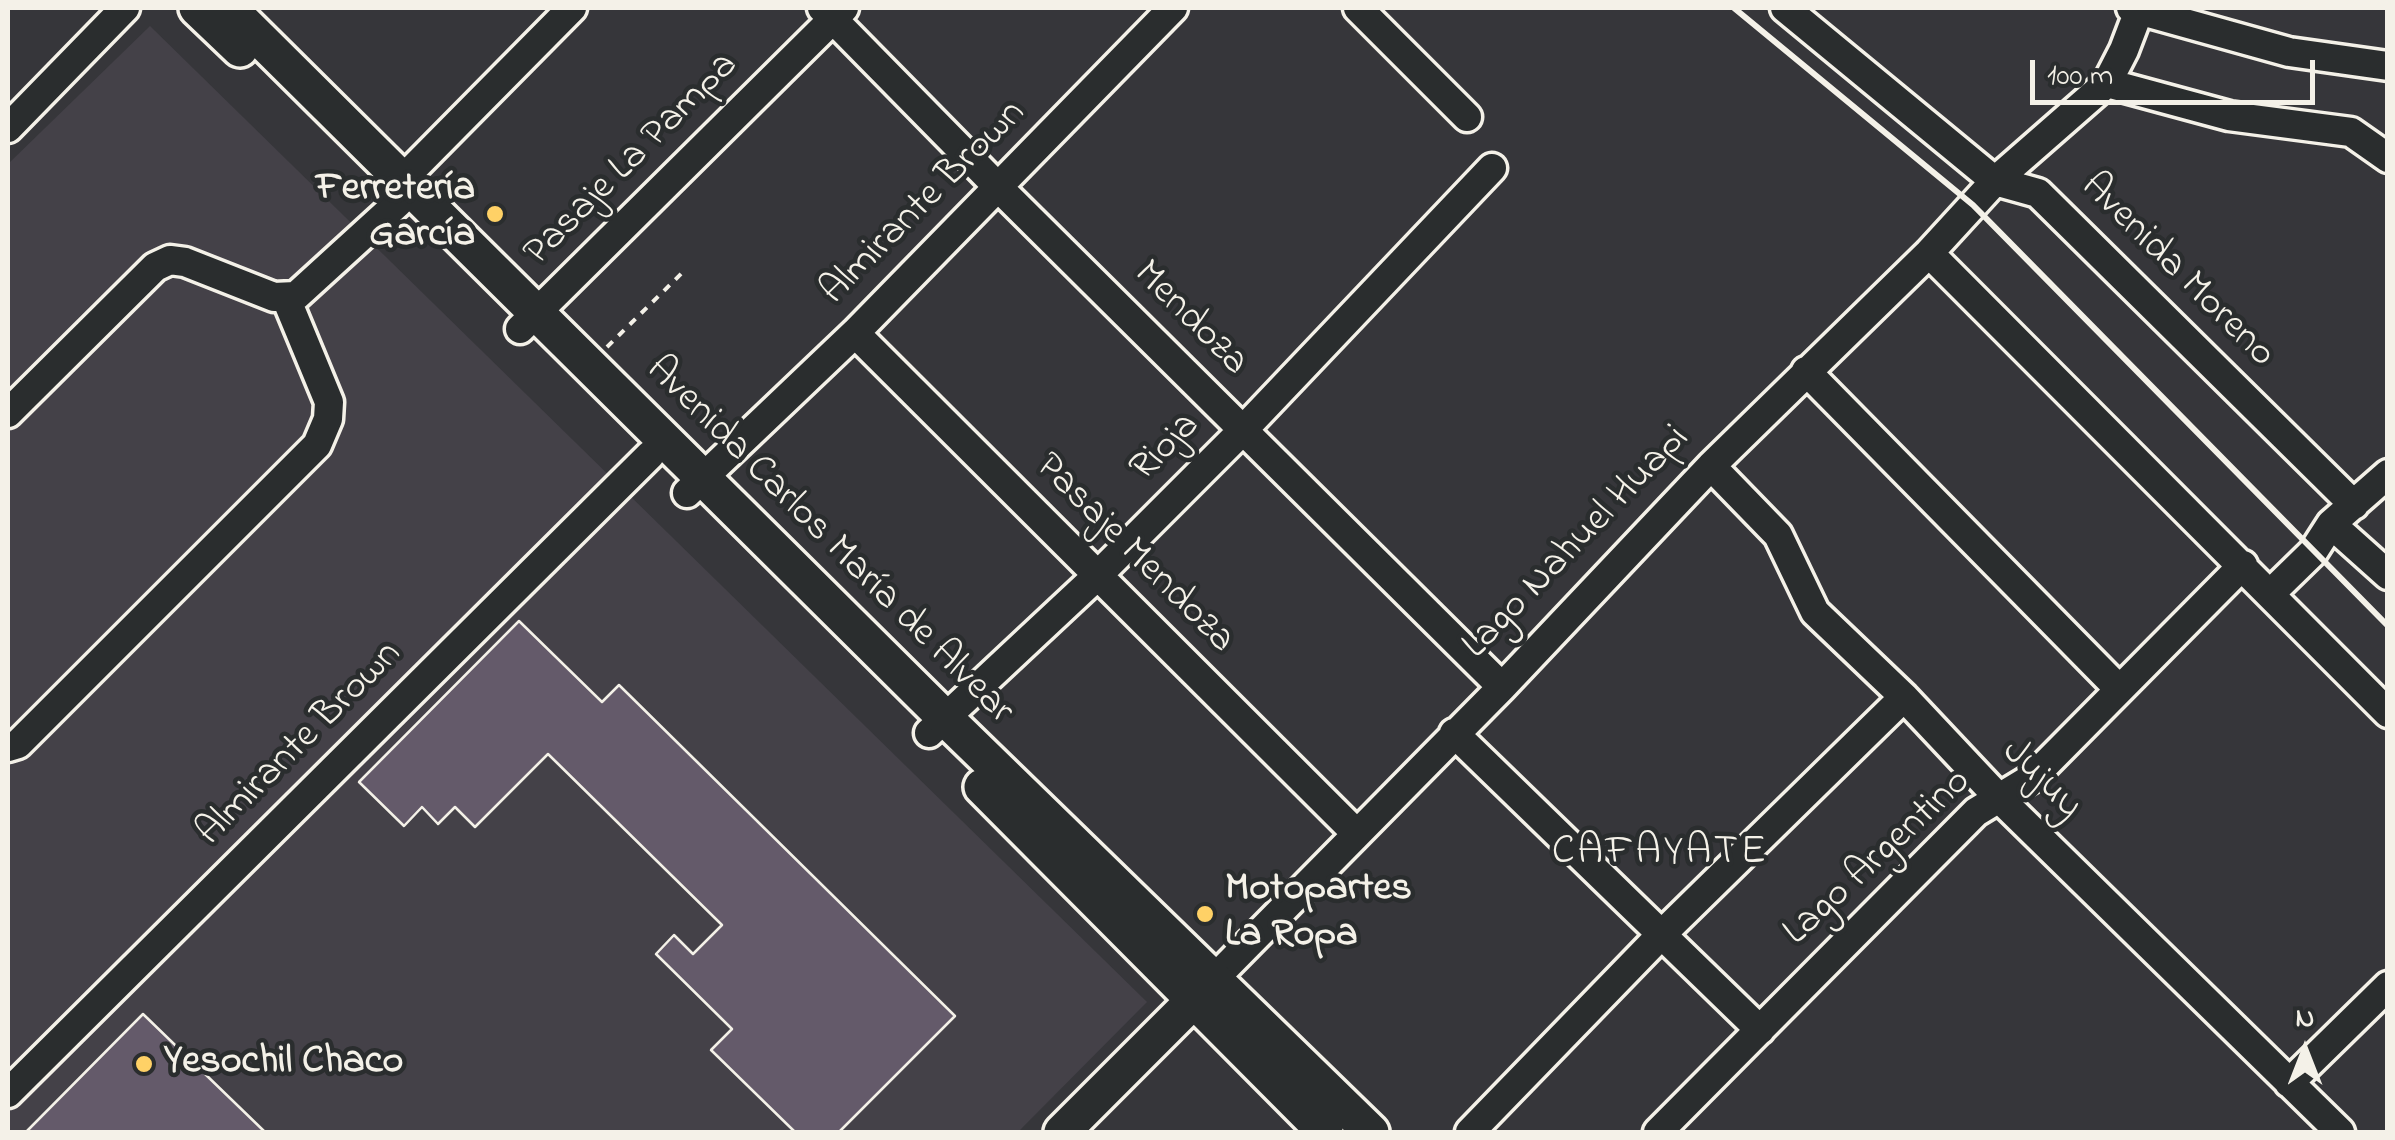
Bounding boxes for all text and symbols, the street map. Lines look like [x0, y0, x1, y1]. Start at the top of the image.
scale bar [2035, 40, 2320, 102]
street label: Pasaje La Pampa [516, 44, 750, 278]
text: 100 m [2047, 55, 2113, 99]
street label: Almirante Brown [812, 91, 1038, 317]
street label: Avenida Moreno [2068, 164, 2284, 380]
place label: Ferretería García [316, 167, 475, 261]
marker: Ferretería García [484, 203, 506, 225]
street label: Mendoza [1121, 252, 1257, 388]
street label: Avenida Carlos María de Alvear [634, 348, 1022, 736]
street label: Rioja [1122, 404, 1212, 494]
street label: Lago Nahuel Huapi [1454, 417, 1702, 671]
street label: Pasaje Mendoza [1023, 445, 1243, 665]
street label: Almirante Brown [188, 632, 414, 858]
street label: Jujuy [1989, 730, 2091, 832]
street label: Lago Argentino [1775, 760, 1983, 958]
district label: CAFAYATE [1552, 830, 1768, 880]
place label: Motopartes La Ropa [1225, 867, 1412, 961]
marker: Motopartes La Ropa [1194, 903, 1216, 925]
text: N [2296, 999, 2314, 1040]
north arrow [2255, 1000, 2355, 1100]
place label: Yesochil Chaco [164, 1040, 403, 1088]
marker: Yesochil Chaco [133, 1053, 155, 1075]

